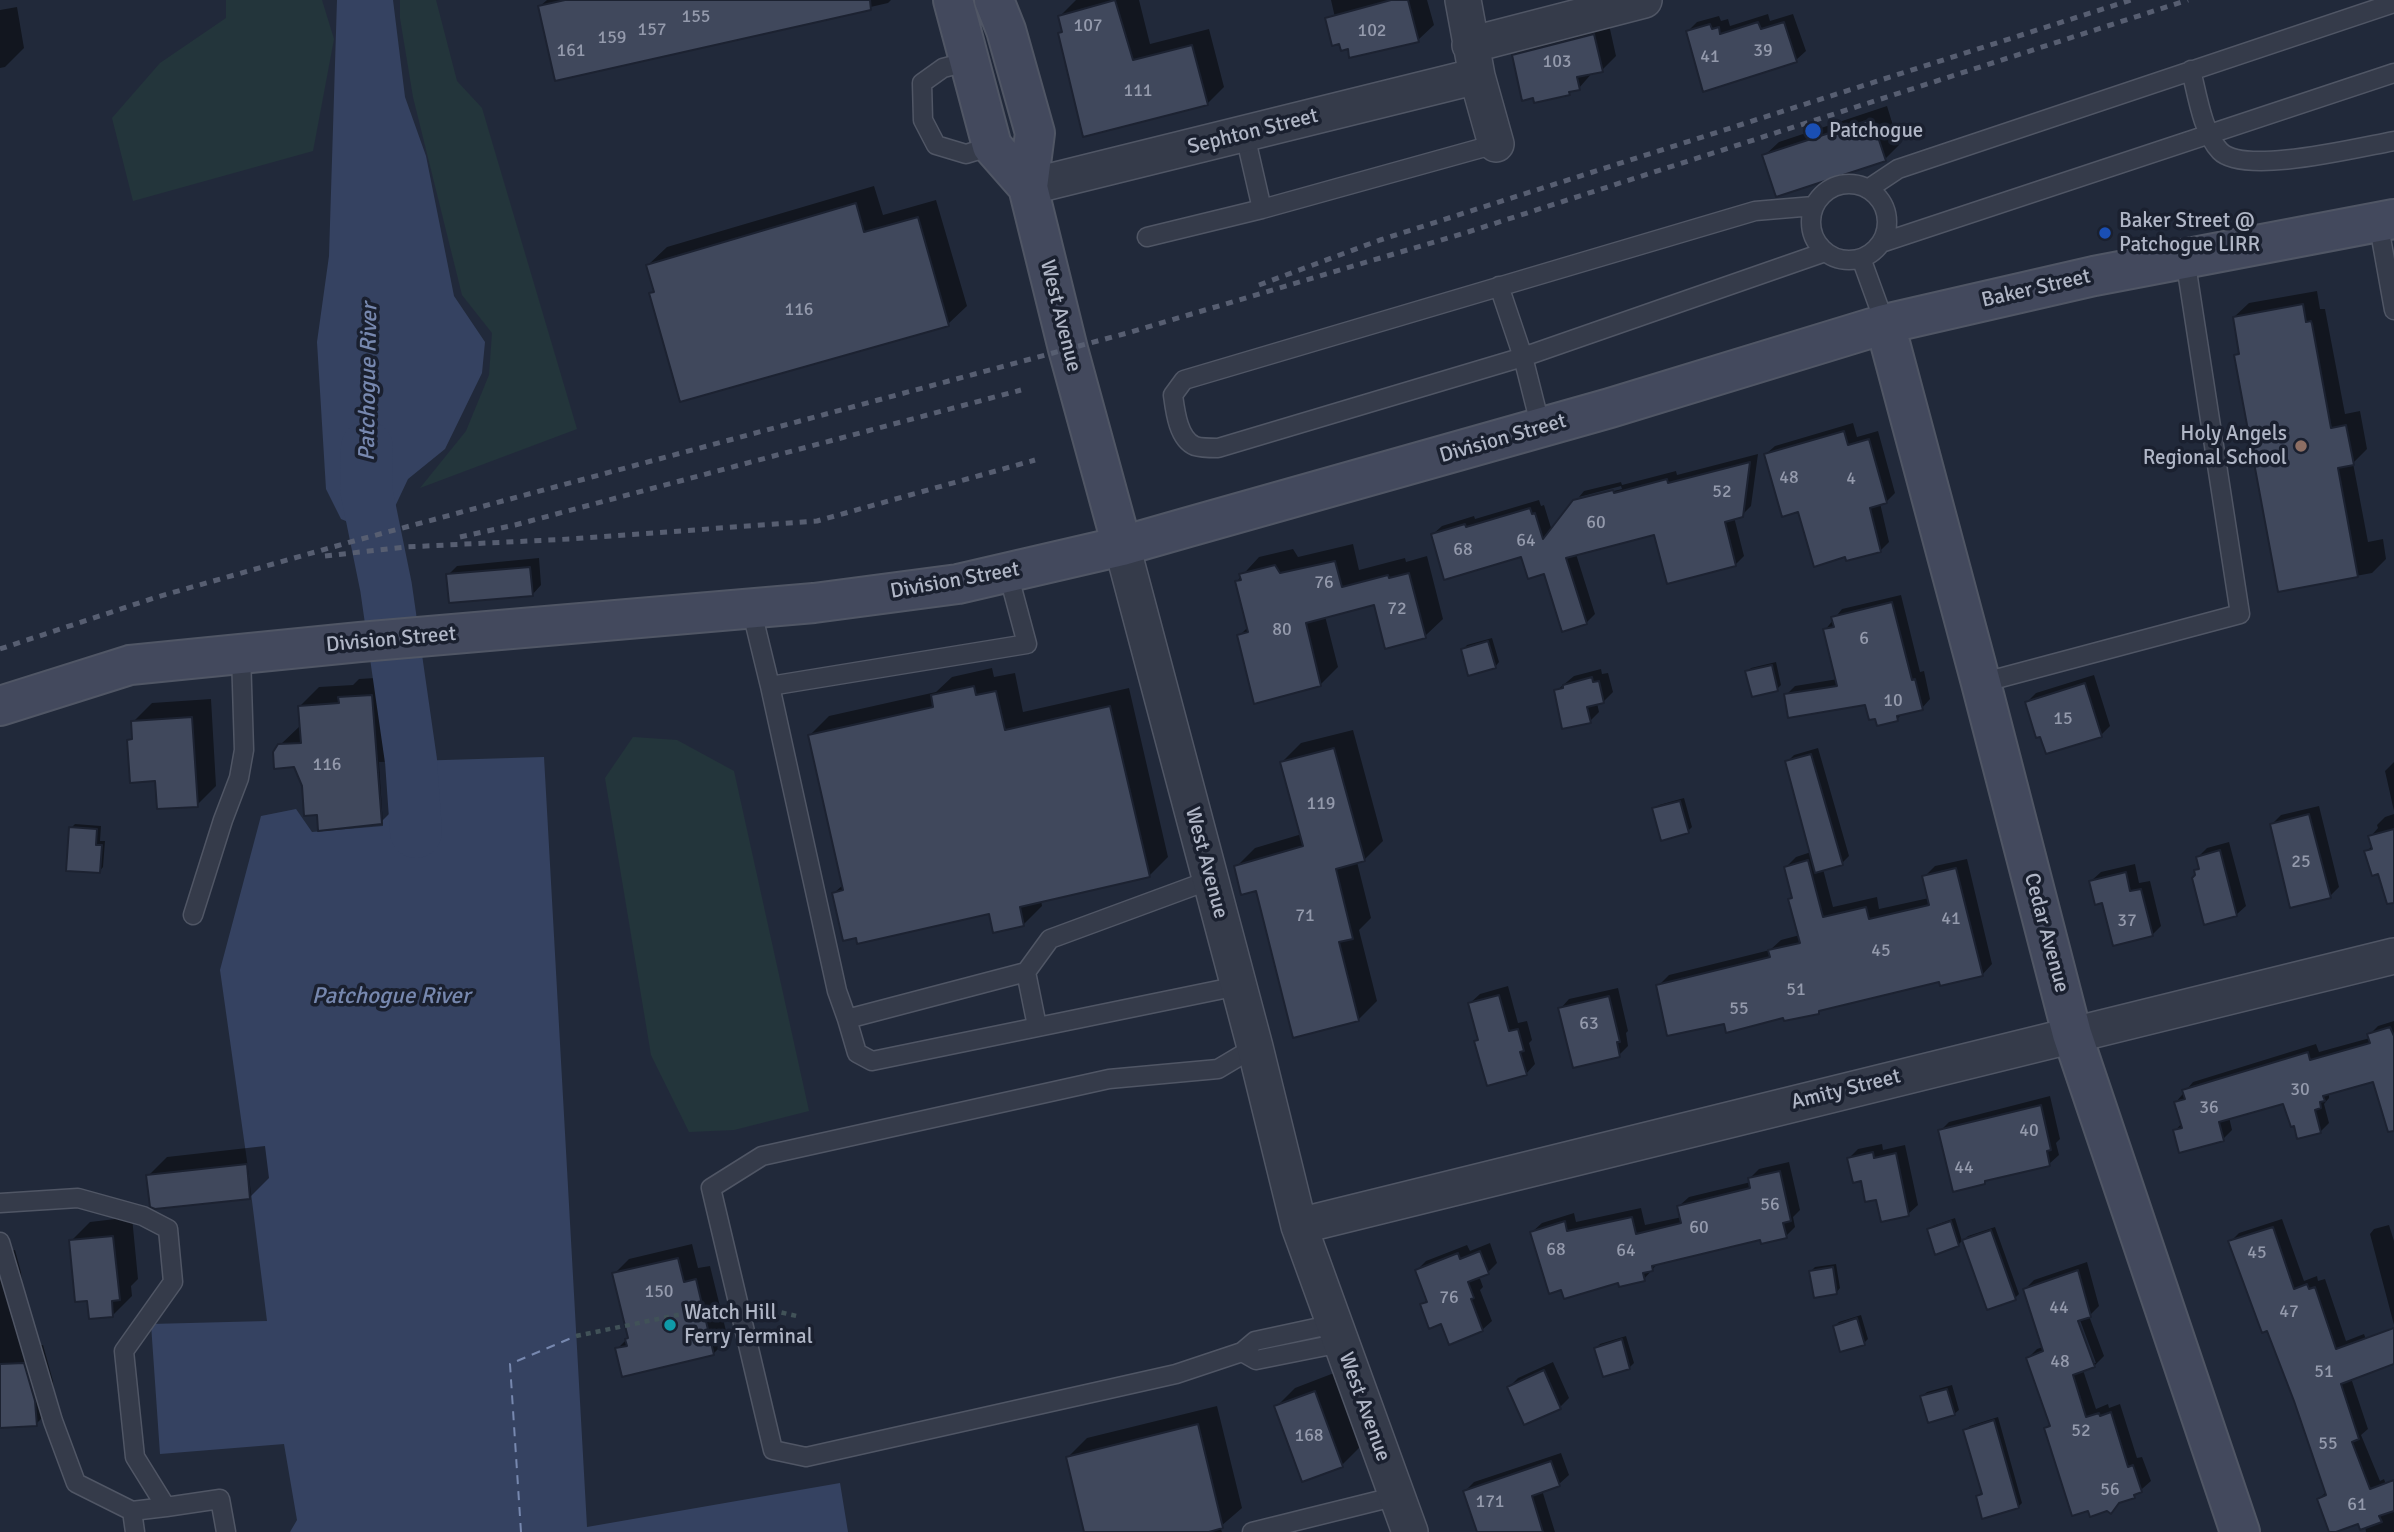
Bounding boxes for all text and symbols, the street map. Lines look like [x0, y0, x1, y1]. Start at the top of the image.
house number: 155 [681, 6, 711, 28]
house number: 107 [1073, 15, 1103, 37]
house number: 157 [637, 19, 667, 41]
house number: 102 [1357, 20, 1387, 42]
house number: 159 [597, 27, 627, 49]
house number: 161 [556, 40, 586, 62]
house number: 39 [1753, 40, 1773, 62]
house number: 41 [1700, 46, 1720, 68]
house number: 103 [1542, 51, 1572, 73]
house number: 111 [1123, 80, 1153, 102]
street label: Sephton Street [1185, 104, 1321, 160]
place label: Patchogue [1829, 118, 1923, 144]
marker: Patchogue [1803, 121, 1823, 141]
place label: Baker Street @ Patchogue LIRR [2119, 208, 2260, 258]
marker: Baker Street @ Patchogue LIRR [2097, 225, 2113, 241]
street label: West Avenue [1034, 257, 1086, 375]
street label: Baker Street [1979, 264, 2093, 314]
house number: 116 [784, 299, 814, 321]
water label: Patchogue River [354, 303, 384, 461]
street label: Division Street [1437, 409, 1569, 469]
place label: Holy Angels Regional School [2143, 421, 2287, 471]
marker: Holy Angels Regional School [2293, 438, 2309, 454]
house number: 48 [1779, 467, 1799, 489]
house number: 4 [1846, 468, 1856, 490]
house number: 52 [1712, 481, 1732, 503]
house number: 60 [1586, 512, 1606, 534]
house number: 64 [1516, 530, 1536, 552]
house number: 68 [1453, 539, 1473, 561]
street label: Division Street [888, 557, 1022, 605]
house number: 76 [1314, 572, 1334, 594]
house number: 72 [1387, 598, 1407, 620]
house number: 80 [1272, 619, 1292, 641]
street label: Division Street [325, 622, 457, 658]
house number: 6 [1859, 628, 1869, 650]
house number: 10 [1883, 690, 1903, 712]
house number: 15 [2053, 708, 2073, 730]
house number: 116 [312, 754, 342, 776]
house number: 119 [1306, 793, 1336, 815]
street label: West Avenue [1179, 804, 1233, 922]
house number: 25 [2291, 851, 2311, 873]
street label: Cedar Avenue [2018, 870, 2074, 996]
house number: 71 [1295, 905, 1315, 927]
house number: 41 [1941, 908, 1961, 930]
house number: 37 [2117, 910, 2137, 932]
house number: 45 [1871, 940, 1891, 962]
house number: 51 [1786, 979, 1806, 1001]
water label: Patchogue River [312, 983, 470, 1011]
house number: 55 [1729, 998, 1749, 1020]
house number: 63 [1579, 1013, 1599, 1035]
street label: Amity Street [1789, 1064, 1903, 1116]
house number: 30 [2290, 1079, 2310, 1101]
house number: 36 [2199, 1097, 2219, 1119]
house number: 40 [2019, 1120, 2039, 1142]
house number: 44 [1954, 1157, 1974, 1179]
house number: 56 [1760, 1194, 1780, 1216]
house number: 60 [1689, 1217, 1709, 1239]
house number: 68 [1546, 1239, 1566, 1261]
house number: 64 [1616, 1240, 1636, 1262]
house number: 45 [2247, 1242, 2267, 1264]
house number: 150 [644, 1281, 674, 1303]
house number: 76 [1439, 1287, 1459, 1309]
house number: 44 [2049, 1297, 2069, 1319]
place label: Watch Hill Ferry Terminal [684, 1300, 813, 1350]
house number: 47 [2279, 1301, 2299, 1323]
marker: Watch Hill Ferry Terminal [662, 1317, 678, 1333]
street label: West Avenue [1333, 1349, 1395, 1465]
house number: 48 [2050, 1351, 2070, 1373]
house number: 51 [2314, 1361, 2334, 1383]
house number: 52 [2071, 1420, 2091, 1442]
house number: 168 [1294, 1425, 1324, 1447]
house number: 55 [2318, 1433, 2338, 1455]
house number: 56 [2100, 1479, 2120, 1501]
house number: 171 [1475, 1491, 1505, 1513]
house number: 61 [2347, 1494, 2367, 1516]

